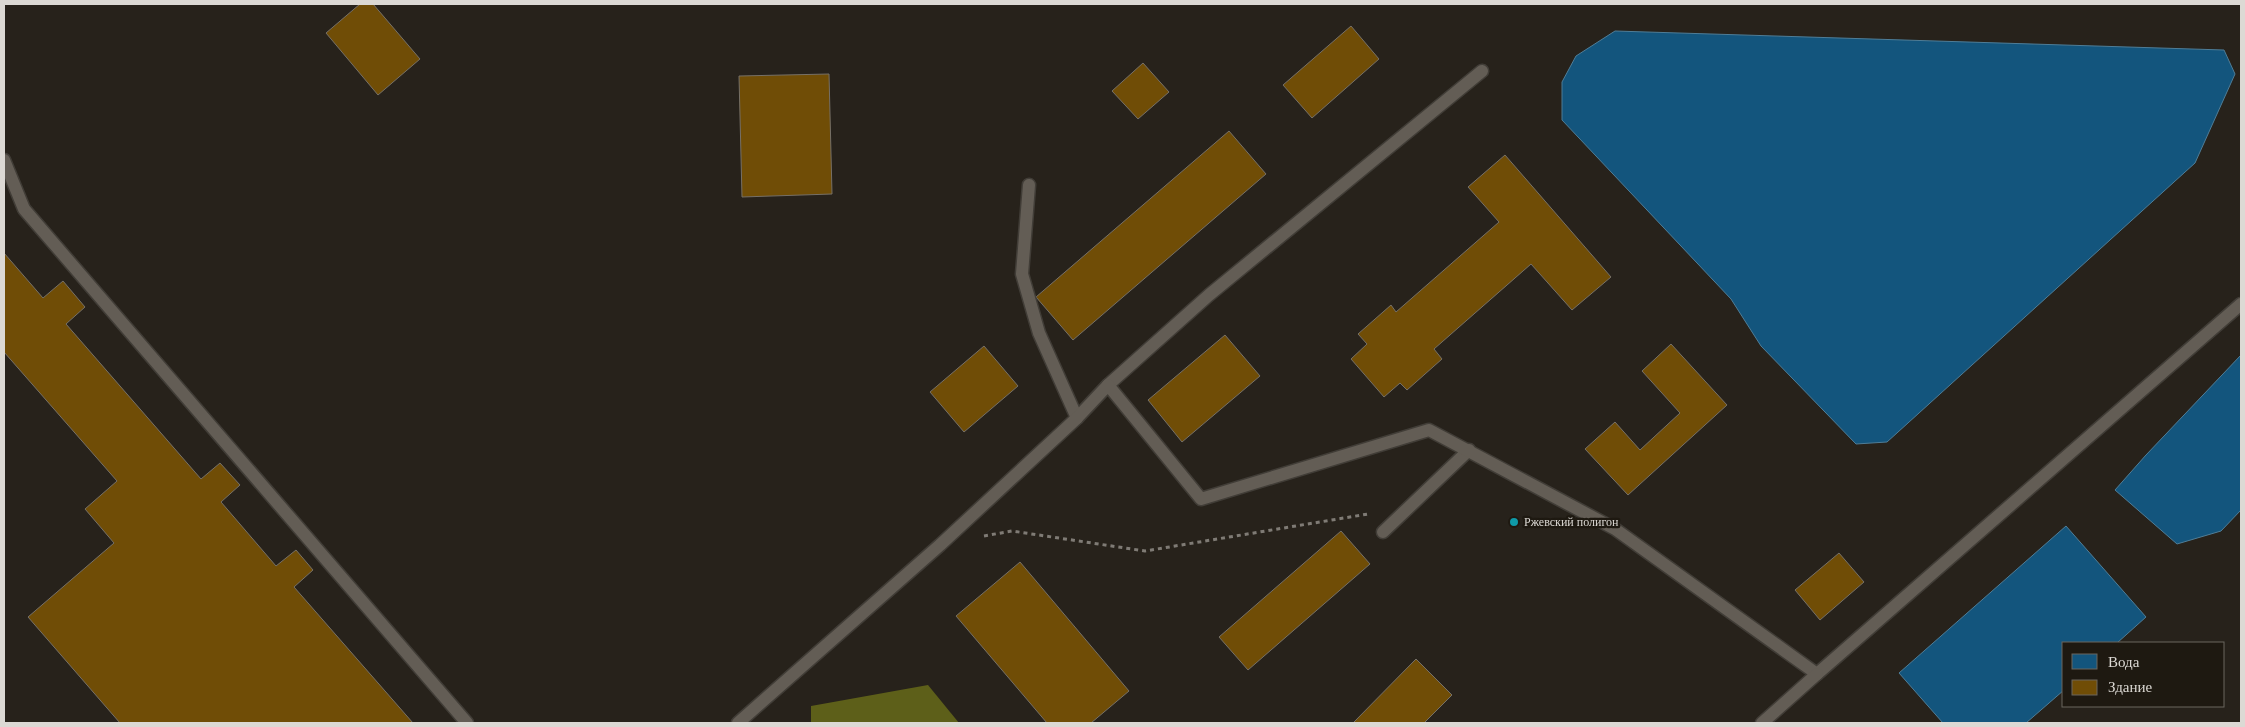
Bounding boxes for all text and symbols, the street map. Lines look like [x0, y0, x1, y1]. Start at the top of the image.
place label: Ржевский полигон [1524, 515, 1619, 529]
marker: Ржевский полигон [1508, 516, 1520, 528]
legend [2062, 642, 2225, 707]
text: Вода [2108, 654, 2140, 670]
text: Здание [2108, 679, 2152, 695]

